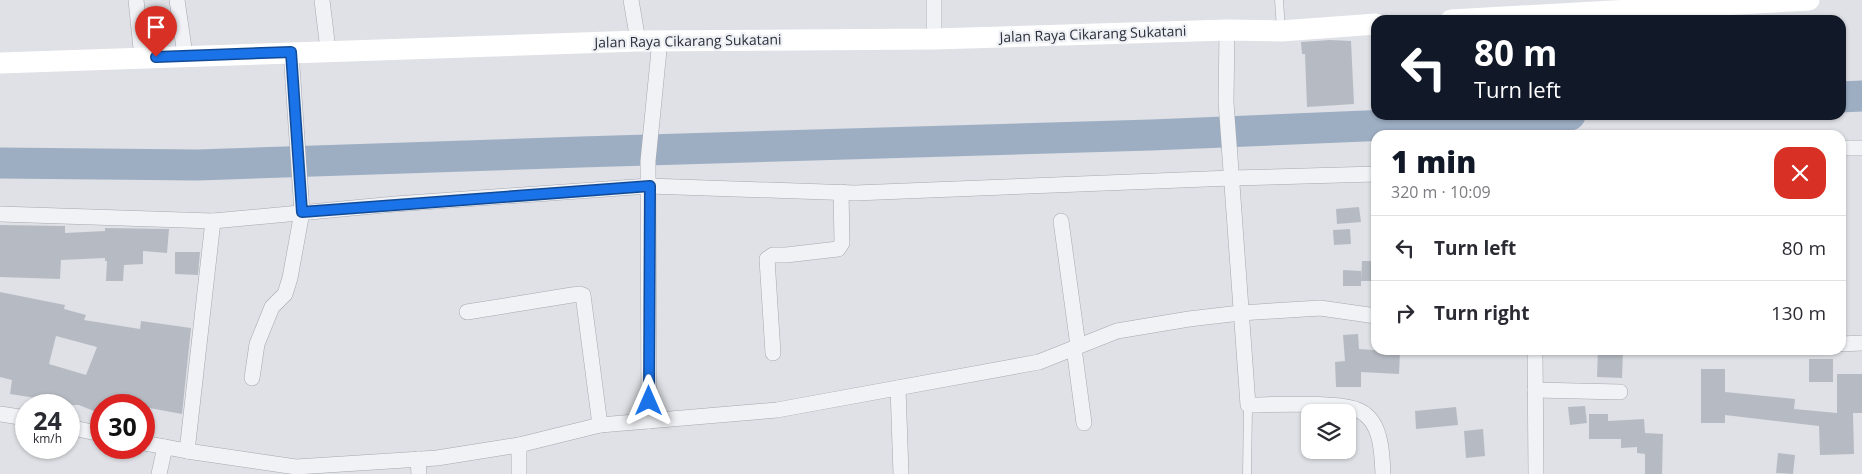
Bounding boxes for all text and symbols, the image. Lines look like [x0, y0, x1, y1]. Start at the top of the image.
pin [135, 6, 177, 57]
icon: arrive [142, 13, 170, 41]
street label: Jalan Raya Cikarang Sukatani [997, 21, 1187, 46]
street label: Jalan Raya Cikarang Sukatani [592, 29, 782, 52]
text: 80 m [1474, 29, 1557, 76]
icon: left [1391, 35, 1456, 100]
text: Turn left [1474, 74, 1561, 104]
text: 1 min [1391, 141, 1476, 182]
button: close [1774, 147, 1826, 199]
text: 320 m · 10:09 [1391, 181, 1491, 203]
icon: left [1391, 234, 1419, 262]
text: Turn left [1434, 235, 1516, 261]
text: 80 m [1782, 235, 1826, 261]
icon: right [1391, 299, 1419, 327]
text: Turn right [1434, 300, 1529, 326]
text: 130 m [1771, 300, 1826, 326]
position arrow [622, 374, 674, 426]
speed limit sign: 30 [90, 394, 155, 459]
text: 24 [33, 403, 62, 437]
map controls [1301, 404, 1356, 459]
button: layers [1301, 404, 1356, 459]
text: km/h [33, 430, 62, 447]

